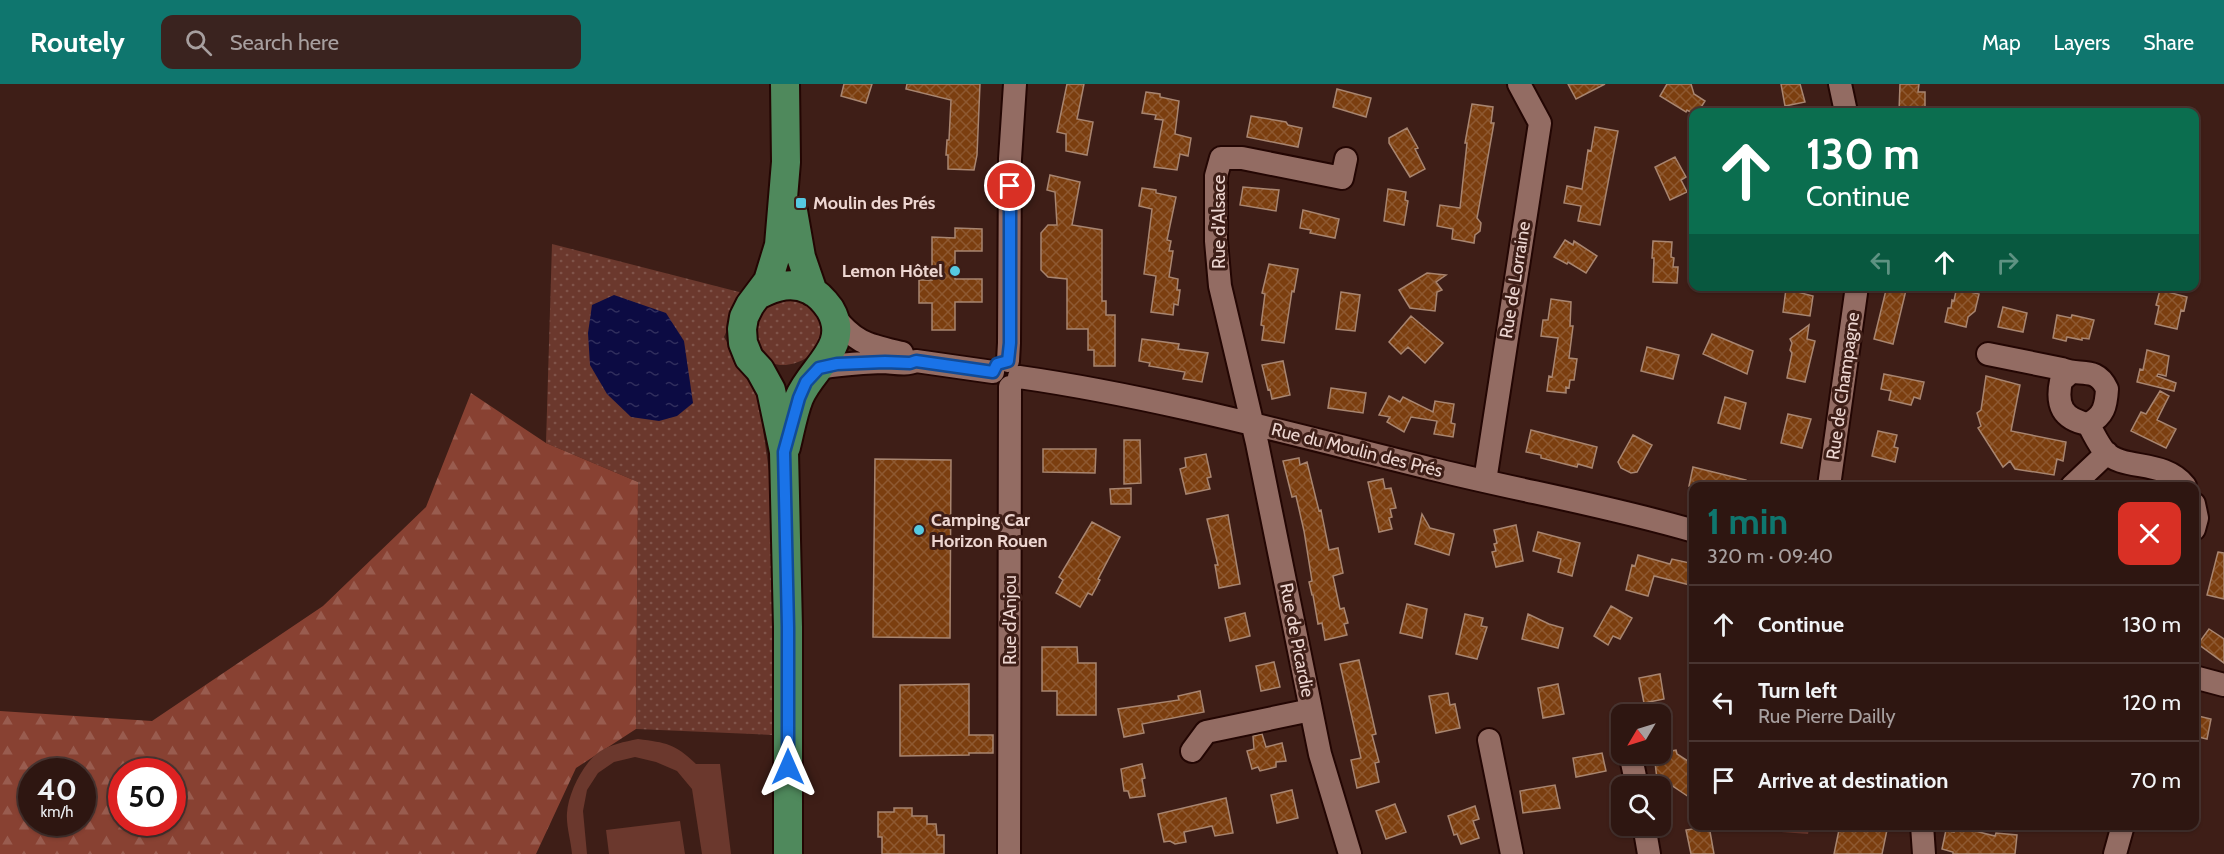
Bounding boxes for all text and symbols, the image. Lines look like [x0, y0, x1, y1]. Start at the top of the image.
search box [161, 15, 581, 69]
text: Routely [30, 25, 125, 59]
icon: search [182, 26, 215, 59]
text: Search here [230, 29, 339, 56]
text: Map [1982, 30, 2021, 55]
text: Layers [2054, 30, 2110, 55]
text: Share [2143, 30, 2194, 55]
text: 130 m [1806, 128, 1920, 180]
icon: ahead [1707, 132, 1785, 210]
pin [984, 160, 1035, 211]
icon: arrive [993, 169, 1026, 202]
street label: Rue d'Alsace [1208, 175, 1230, 269]
text: Continue [1806, 180, 1910, 213]
place label: Moulin des Prés [813, 192, 936, 214]
marker: Moulin des Prés [794, 196, 808, 210]
street label: Rue de Lorraine [1495, 220, 1535, 340]
icon: left [1865, 246, 1898, 279]
icon: ahead [1928, 246, 1961, 279]
icon: right [1991, 246, 2024, 279]
place label: Lemon Hôtel [842, 260, 943, 282]
marker: Lemon Hôtel [948, 264, 962, 278]
street label: Rue de Champagne [1822, 311, 1864, 461]
street label: Rue du Moulin des Prés [1269, 418, 1445, 482]
text: 1 min [1707, 499, 1788, 543]
button: close [2118, 502, 2181, 565]
place label: Camping Car Horizon Rouen [931, 509, 1047, 552]
marker: Camping Car Horizon Rouen [912, 523, 926, 537]
text: 320 m · 09:40 [1707, 544, 1833, 568]
street label: Rue d'Anjou [999, 575, 1021, 665]
street label: Rue de Picardie [1275, 581, 1319, 699]
icon: ahead [1707, 608, 1740, 641]
text: Continue [1758, 611, 1844, 638]
text: 130 m [2122, 611, 2181, 638]
text: Turn left [1758, 677, 1837, 704]
icon: left [1707, 686, 1740, 719]
text: 120 m [2123, 689, 2181, 716]
north arrow [1611, 704, 1671, 764]
map controls [1611, 704, 1671, 836]
text: Rue Pierre Dailly [1758, 704, 1896, 728]
position arrow [756, 735, 820, 799]
speed limit sign: 50 [108, 758, 186, 836]
icon: arrive [1707, 764, 1740, 797]
text: Arrive at destination [1758, 767, 1948, 794]
text: 70 m [2131, 767, 2181, 794]
text: 40 [37, 771, 77, 808]
button: search [1611, 776, 1671, 836]
text: km/h [41, 803, 73, 821]

